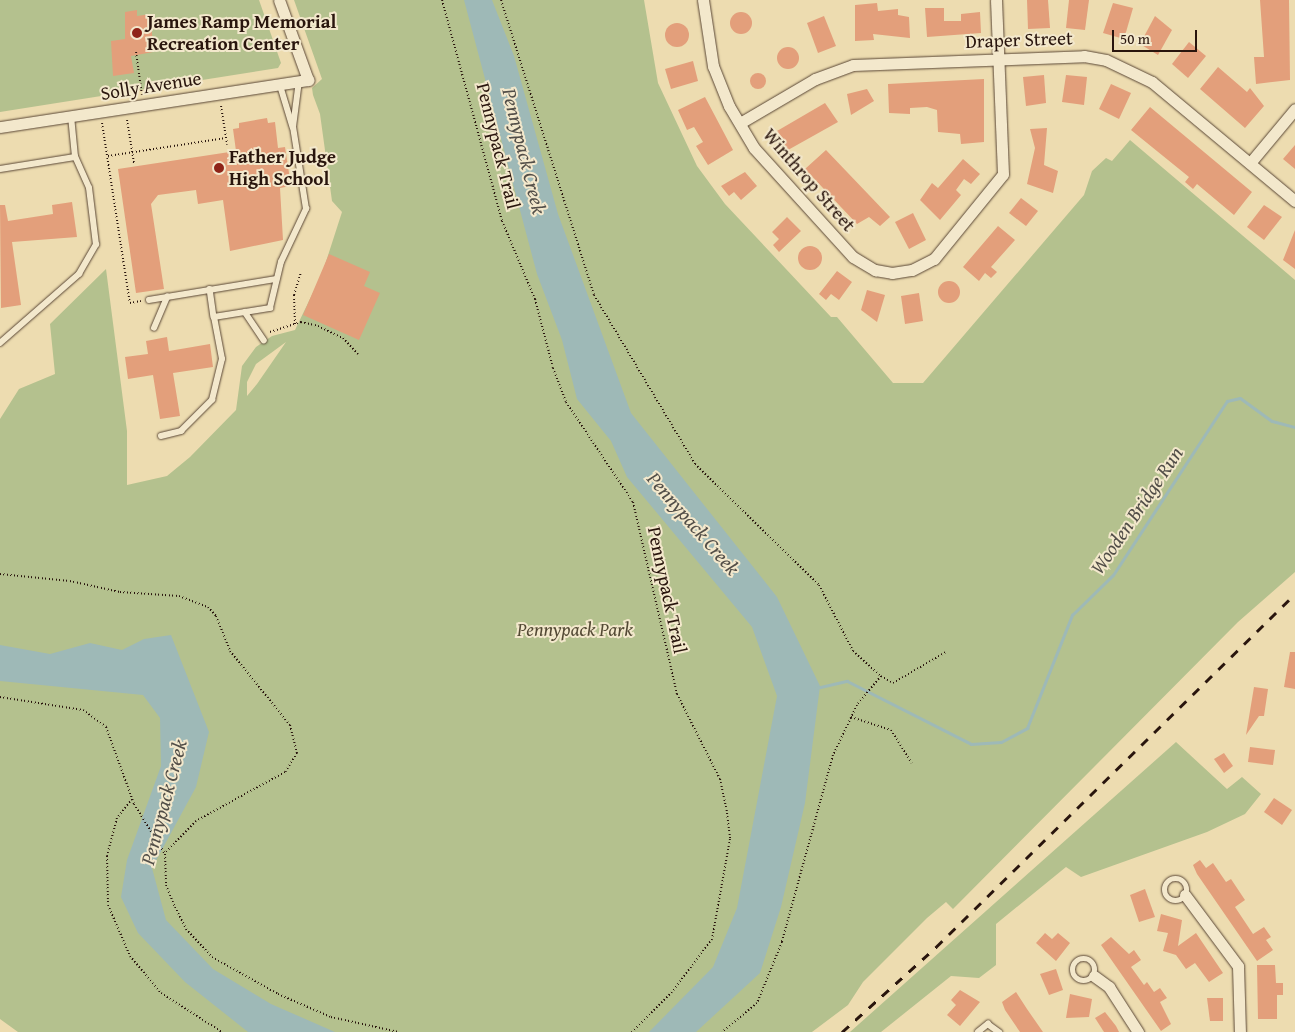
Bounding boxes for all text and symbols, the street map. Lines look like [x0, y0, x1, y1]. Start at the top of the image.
place label: James Ramp Memorial Recreation Center [147, 11, 336, 55]
scale bar [1115, 20, 1200, 52]
marker: James Ramp Memorial Recreation Center [131, 27, 143, 39]
street label: Draper Street [965, 27, 1073, 53]
text: 50 m [1120, 28, 1150, 49]
street label: Solly Avenue [99, 67, 203, 105]
street label: Pennypack Trail [471, 81, 525, 211]
water label: Pennypack Creek [498, 86, 552, 216]
street label: Winthrop Street [758, 124, 860, 236]
place label: Father Judge High School [229, 146, 336, 190]
marker: Father Judge High School [213, 162, 225, 174]
water label: Wooden Bridge Run [1085, 442, 1187, 578]
water label: Pennypack Creek [643, 467, 745, 579]
street label: Pennypack Trail [642, 525, 692, 655]
park label: Pennypack Park [517, 619, 633, 641]
water label: Pennypack Creek [135, 737, 191, 867]

